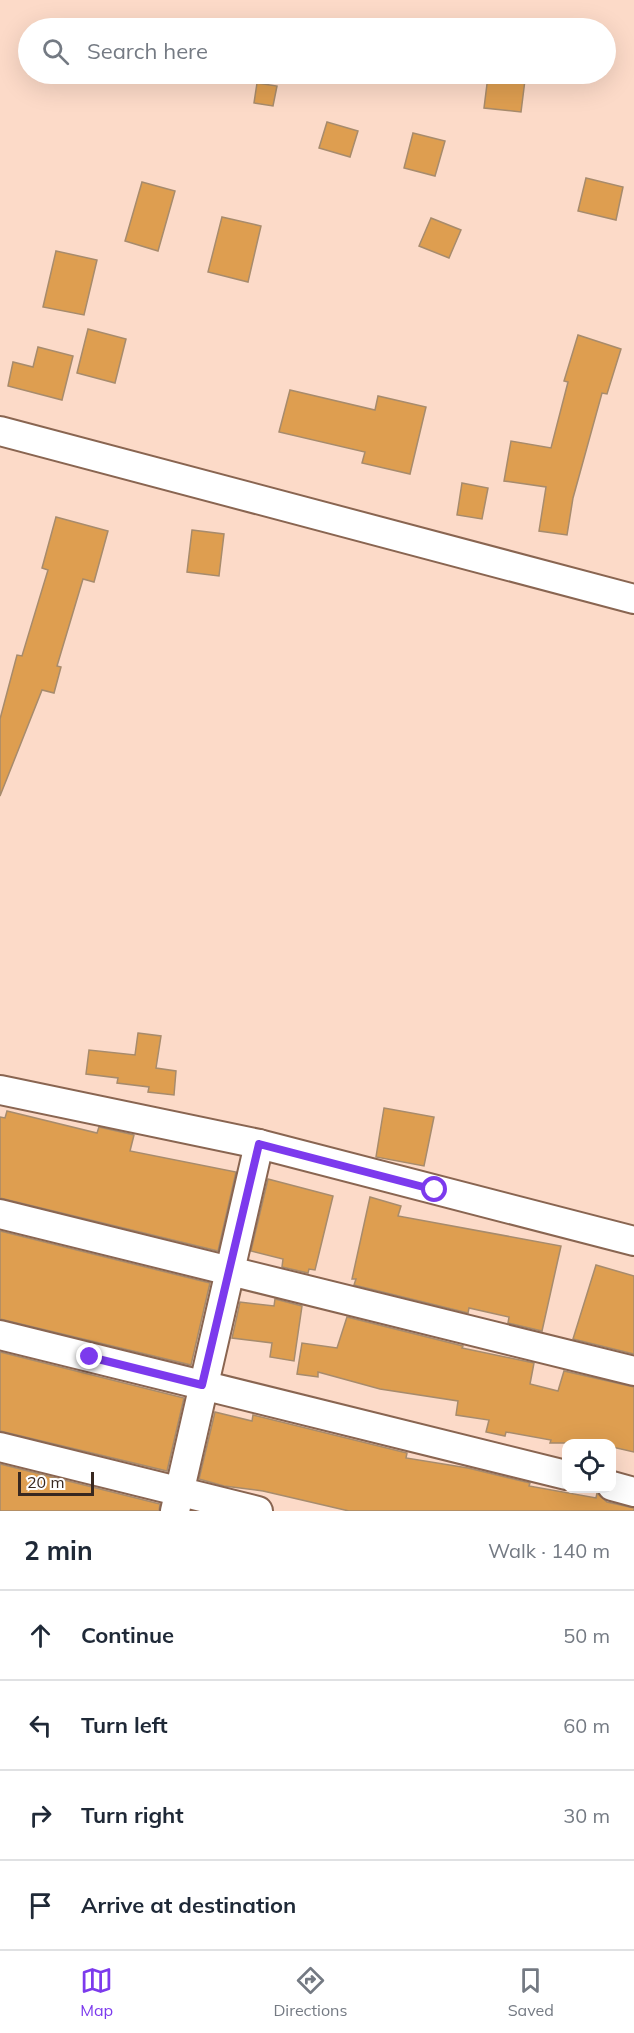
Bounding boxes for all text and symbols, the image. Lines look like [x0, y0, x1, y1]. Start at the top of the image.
search box [18, 18, 616, 84]
icon: search [39, 35, 72, 68]
text: Search here [87, 37, 208, 65]
route start [421, 1176, 447, 1202]
route end [76, 1343, 102, 1369]
map controls [562, 1439, 616, 1493]
button: locate [562, 1439, 616, 1493]
scale bar [18, 1469, 94, 1496]
text: 20 m [27, 1472, 64, 1492]
text: 2 min [24, 1534, 93, 1567]
text: Walk · 140 m [488, 1538, 610, 1563]
icon: ahead [24, 1619, 57, 1652]
text: Continue [81, 1621, 174, 1649]
text: 50 m [563, 1623, 610, 1648]
icon: left [24, 1709, 57, 1742]
text: Turn left [81, 1711, 168, 1739]
text: 60 m [563, 1713, 610, 1738]
icon: right [24, 1799, 57, 1832]
text: Turn right [81, 1801, 184, 1829]
text: 30 m [563, 1803, 610, 1828]
icon: arrive [24, 1889, 57, 1922]
text: Arrive at destination [81, 1891, 296, 1919]
tab: Map [80, 1964, 113, 2020]
tab: Directions [273, 1964, 347, 2020]
tab: Saved [508, 1964, 554, 2020]

